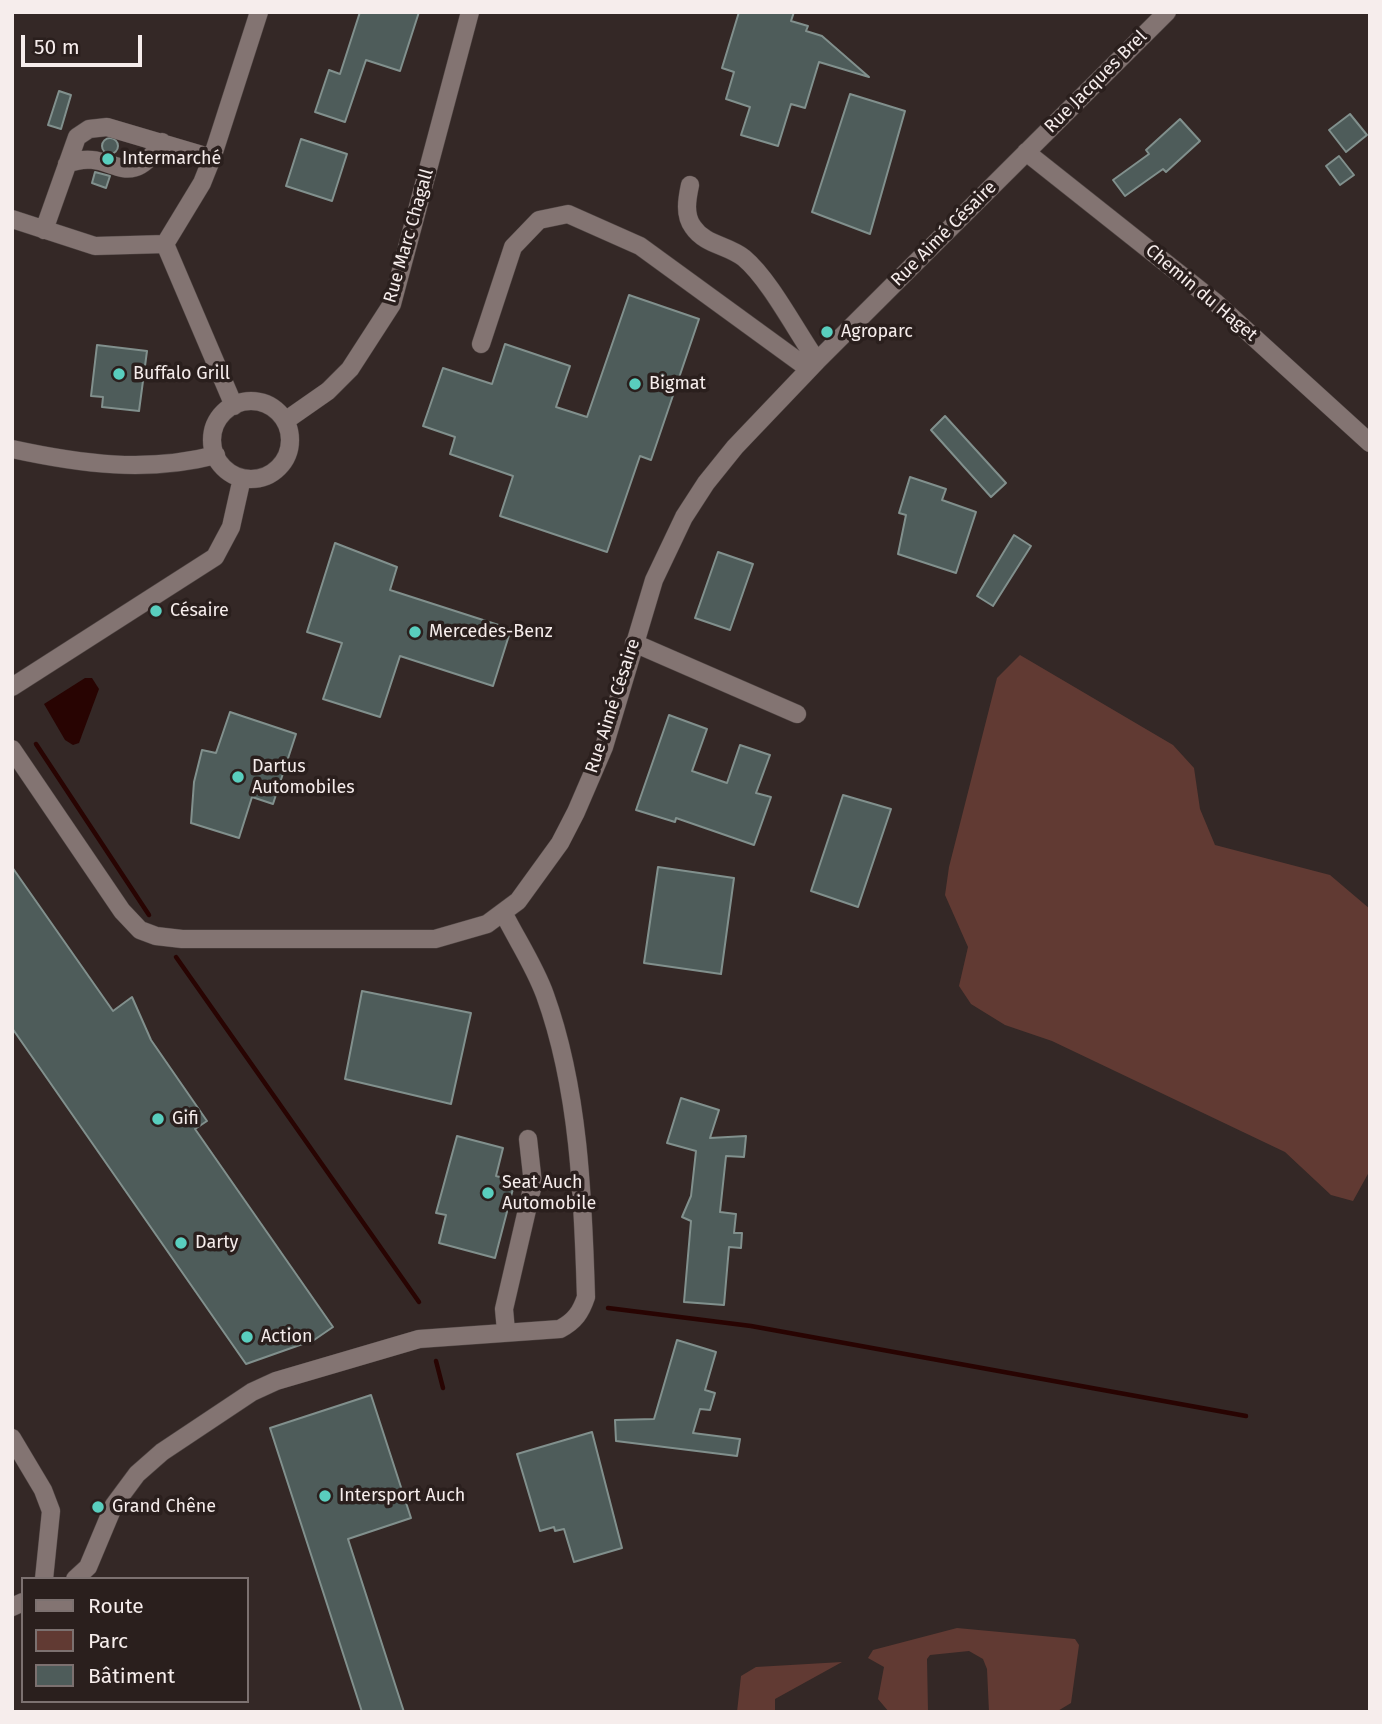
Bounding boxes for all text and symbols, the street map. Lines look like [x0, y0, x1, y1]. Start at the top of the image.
scale bar [24, 21, 145, 65]
street label: Rue Jacques Brel [1040, 26, 1152, 138]
text: 50 m [34, 34, 80, 60]
place label: Intermarché [122, 148, 221, 170]
marker: Intermarché [100, 151, 116, 167]
street label: Rue Marc Chagall [379, 166, 439, 306]
street label: Rue Aimé Césaire [887, 177, 1001, 291]
street label: Chemin du Haget [1141, 240, 1261, 346]
place label: Agroparc [841, 321, 913, 343]
marker: Agroparc [819, 324, 835, 340]
place label: Buffalo Grill [133, 363, 230, 385]
marker: Buffalo Grill [111, 366, 127, 382]
place label: Bigmat [649, 373, 706, 395]
marker: Bigmat [627, 376, 643, 392]
place label: Césaire [170, 600, 229, 622]
marker: Césaire [148, 603, 164, 619]
place label: Mercedes-Benz [429, 621, 552, 643]
marker: Mercedes-Benz [407, 624, 423, 640]
street label: Rue Aimé Césaire [581, 636, 645, 776]
place label: Dartus Automobiles [252, 756, 355, 798]
marker: Dartus Automobiles [230, 769, 246, 785]
place label: Gifi [172, 1108, 199, 1130]
marker: Gifi [150, 1111, 166, 1127]
place label: Seat Auch Automobile [502, 1172, 596, 1214]
marker: Seat Auch Automobile [480, 1185, 496, 1201]
place label: Darty [195, 1232, 238, 1254]
marker: Darty [173, 1235, 189, 1251]
place label: Action [261, 1326, 313, 1348]
marker: Action [239, 1329, 255, 1345]
place label: Intersport Auch [339, 1485, 465, 1507]
marker: Intersport Auch [317, 1488, 333, 1504]
place label: Grand Chêne [112, 1496, 216, 1518]
marker: Grand Chêne [90, 1499, 106, 1515]
legend [21, 1577, 248, 1703]
text: Route [88, 1593, 144, 1619]
text: Parc [88, 1628, 128, 1654]
text: Bâtiment [88, 1663, 175, 1689]

